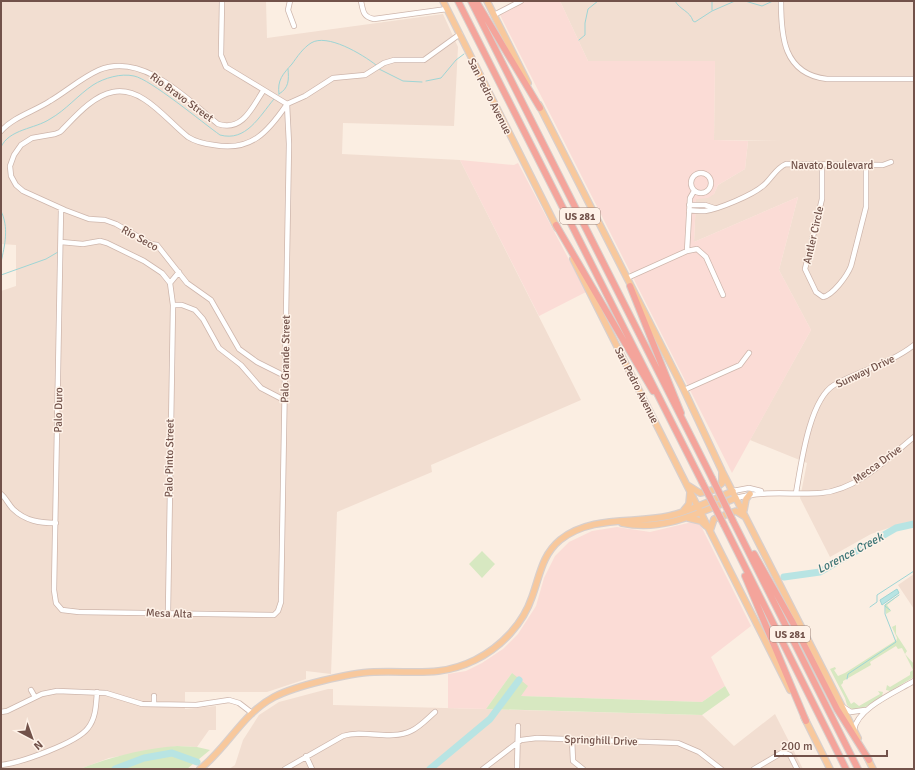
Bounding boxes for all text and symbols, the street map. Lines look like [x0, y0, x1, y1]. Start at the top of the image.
street label: San Pedro Avenue [465, 56, 514, 137]
street label: Rio Bravo Street [147, 70, 216, 125]
street label: Navato Boulevard [791, 159, 873, 172]
street label: Antler Circle [801, 205, 826, 265]
road number: US 281 [560, 208, 600, 224]
street label: Rio Seco [119, 223, 161, 254]
street label: Palo Grande Street [278, 315, 293, 403]
street label: San Pedro Avenue [612, 345, 661, 426]
street label: Sunway Drive [834, 352, 897, 391]
street label: Palo Duro [52, 387, 65, 433]
street label: Palo Pinto Street [162, 418, 177, 497]
street label: Mecca Drive [850, 442, 904, 487]
water label: Lorence Creek [815, 529, 887, 577]
street label: Mesa Alta [146, 606, 193, 621]
road number: US 281 [770, 626, 810, 642]
north arrow [12, 718, 52, 758]
scale bar [775, 732, 887, 758]
street label: Springhill Drive [564, 733, 638, 748]
text: N [31, 738, 45, 753]
text: 200 m [781, 739, 813, 754]

